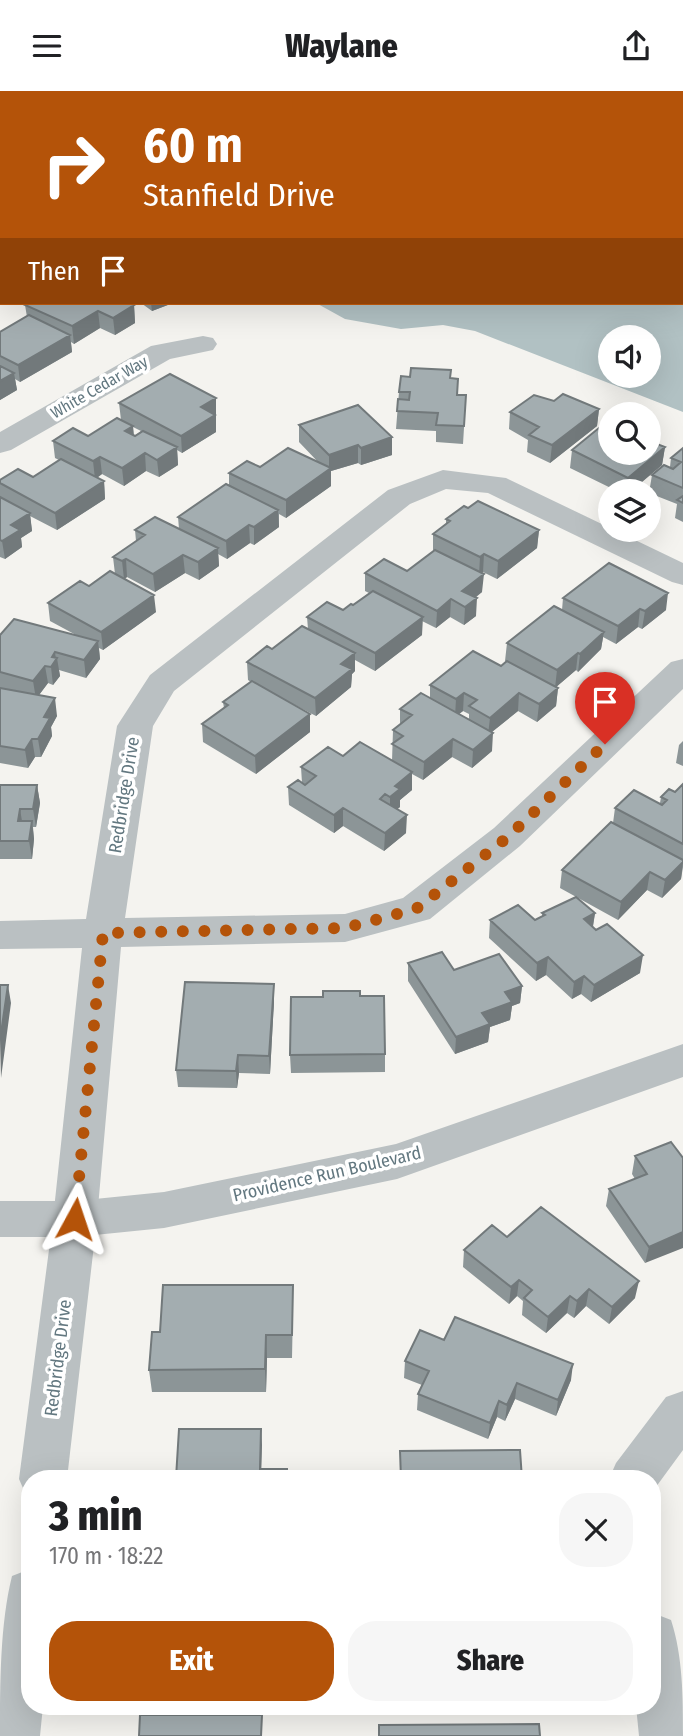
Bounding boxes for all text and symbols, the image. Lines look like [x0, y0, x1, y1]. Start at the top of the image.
icon: menu [28, 27, 66, 65]
text: Waylane [285, 27, 398, 65]
icon: share [617, 27, 655, 65]
text: 60 m [143, 116, 243, 175]
icon: right [28, 119, 119, 210]
text: Stanfield Drive [143, 176, 335, 214]
icon: arrive [94, 252, 132, 290]
text: Then [28, 256, 80, 287]
map controls [598, 325, 661, 542]
button: sound [598, 325, 661, 388]
street label: White Cedar Way [47, 351, 152, 422]
button: search [598, 402, 661, 465]
button: layers [598, 479, 661, 542]
pin [575, 672, 635, 744]
icon: arrive [586, 683, 624, 721]
street label: Redbridge Drive [104, 735, 144, 855]
street label: Providence Run Boulevard [231, 1142, 423, 1206]
position arrow [38, 1182, 112, 1256]
street label: Redbridge Drive [40, 1298, 76, 1418]
text: 3 min [49, 1491, 142, 1541]
button: close [559, 1493, 633, 1567]
text: 170 m · 18:22 [49, 1542, 163, 1570]
button: Exit [49, 1621, 334, 1701]
button: Share [348, 1621, 633, 1701]

